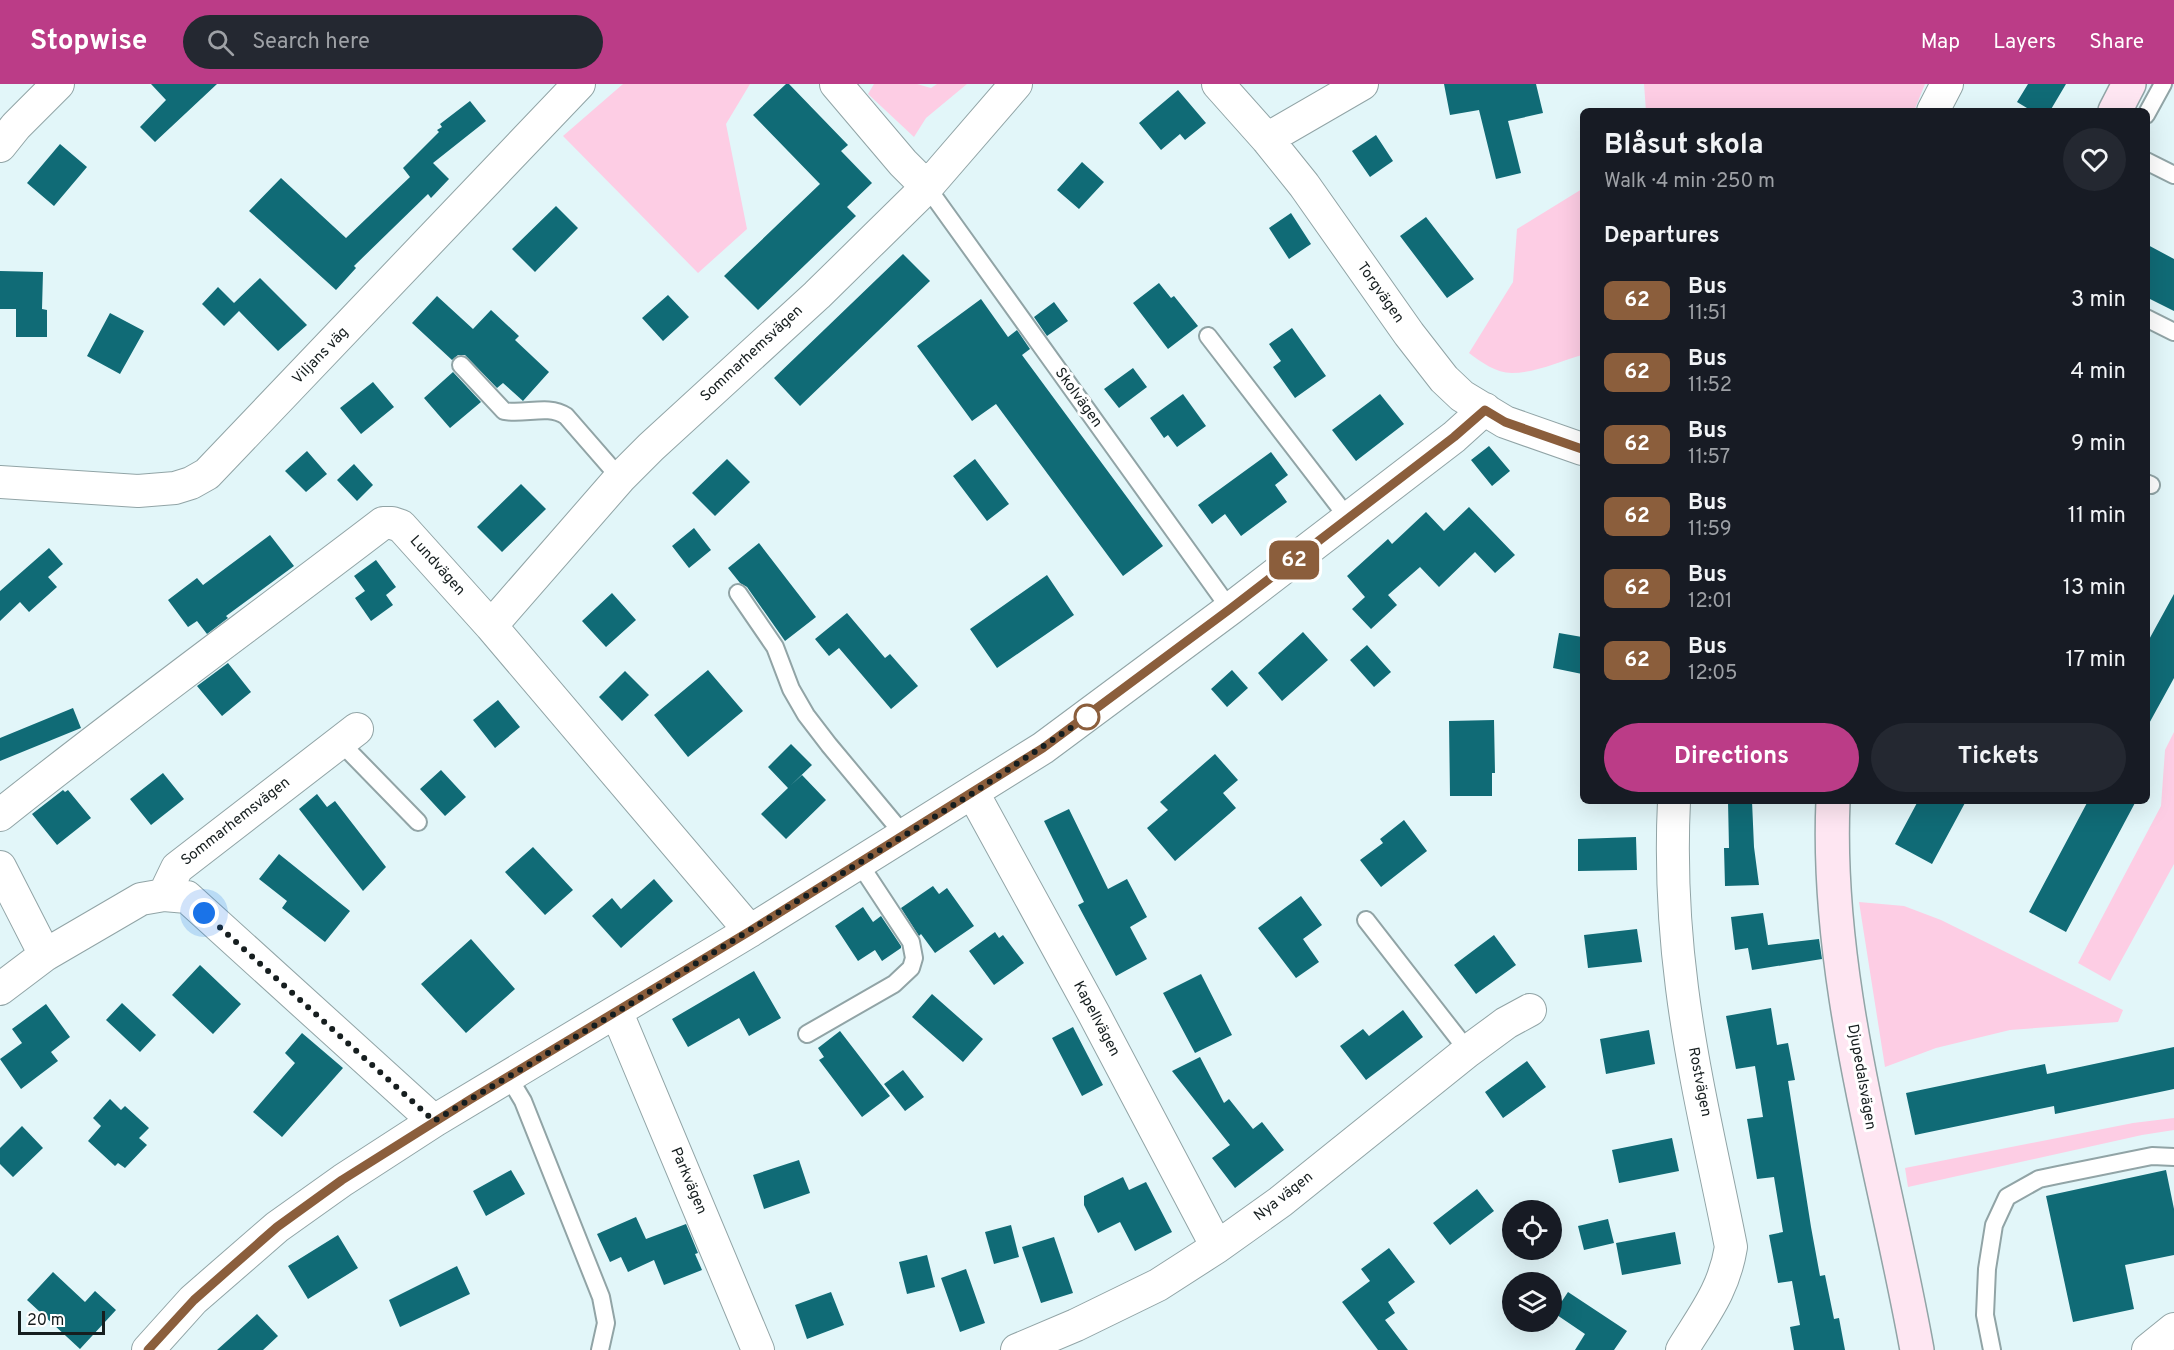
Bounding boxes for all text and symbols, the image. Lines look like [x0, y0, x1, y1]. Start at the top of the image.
search box [183, 15, 603, 69]
text: Stopwise [30, 24, 147, 60]
icon: search [204, 26, 237, 59]
text: Search here [252, 29, 370, 56]
text: Map [1921, 29, 1960, 56]
text: Layers [1993, 29, 2056, 56]
text: Share [2089, 29, 2144, 56]
text: Blåsut skola [1604, 128, 1764, 164]
button: heart [2063, 128, 2126, 191]
text: Walk · 4 min · 250 m [1604, 169, 1775, 195]
text: Departures [1604, 223, 1720, 250]
street label: Torgvägen [1352, 259, 1408, 327]
text: Bus [1688, 274, 1727, 301]
text: 62 [1624, 287, 1650, 314]
text: 3 min [2071, 287, 2126, 314]
text: 11:51 [1688, 301, 1727, 327]
street label: Sommarhemsvägen [697, 302, 807, 406]
street label: Viljans väg [289, 323, 353, 389]
text: Bus [1688, 346, 1727, 373]
text: 62 [1624, 359, 1650, 386]
text: 4 min [2071, 359, 2126, 386]
street label: Skolvägen [1050, 364, 1106, 432]
text: 11:52 [1688, 373, 1732, 399]
text: Bus [1688, 418, 1727, 445]
text: 62 [1624, 431, 1650, 458]
text: 9 min [2071, 431, 2126, 458]
text: 11:57 [1688, 445, 1730, 471]
text: Bus [1688, 490, 1727, 517]
text: 62 [1624, 503, 1650, 530]
text: 11 min [2068, 503, 2126, 530]
text: 11:59 [1688, 517, 1732, 543]
street label: Lundvägen [405, 532, 469, 600]
line badge: 62 [1267, 540, 1321, 580]
text: 62 [1281, 547, 1307, 574]
text: Bus [1688, 562, 1727, 589]
text: 62 [1624, 575, 1650, 602]
text: 13 min [2063, 575, 2126, 602]
text: 12:01 [1688, 589, 1733, 615]
text: Bus [1688, 634, 1727, 661]
text: 62 [1624, 647, 1650, 674]
text: 17 min [2066, 647, 2126, 674]
text: 12:05 [1688, 661, 1737, 687]
unlabelled marker [1074, 704, 1100, 730]
button: Directions [1604, 723, 1859, 792]
button: Tickets [1871, 723, 2126, 792]
street label: Sommarhemsvägen [178, 774, 294, 870]
your location [189, 898, 219, 928]
street label: Kapellvägen [1068, 978, 1124, 1060]
street label: Djupedalsvägen [1842, 1023, 1880, 1131]
street label: Rostvägen [1683, 1046, 1715, 1118]
street label: Parkvägen [665, 1145, 711, 1217]
street label: Nya vägen [1251, 1168, 1317, 1226]
map controls [1502, 1200, 1562, 1332]
button: locate [1502, 1200, 1562, 1260]
button: layers [1502, 1272, 1562, 1332]
scale bar [18, 1308, 105, 1336]
text: 20 m [27, 1311, 64, 1331]

